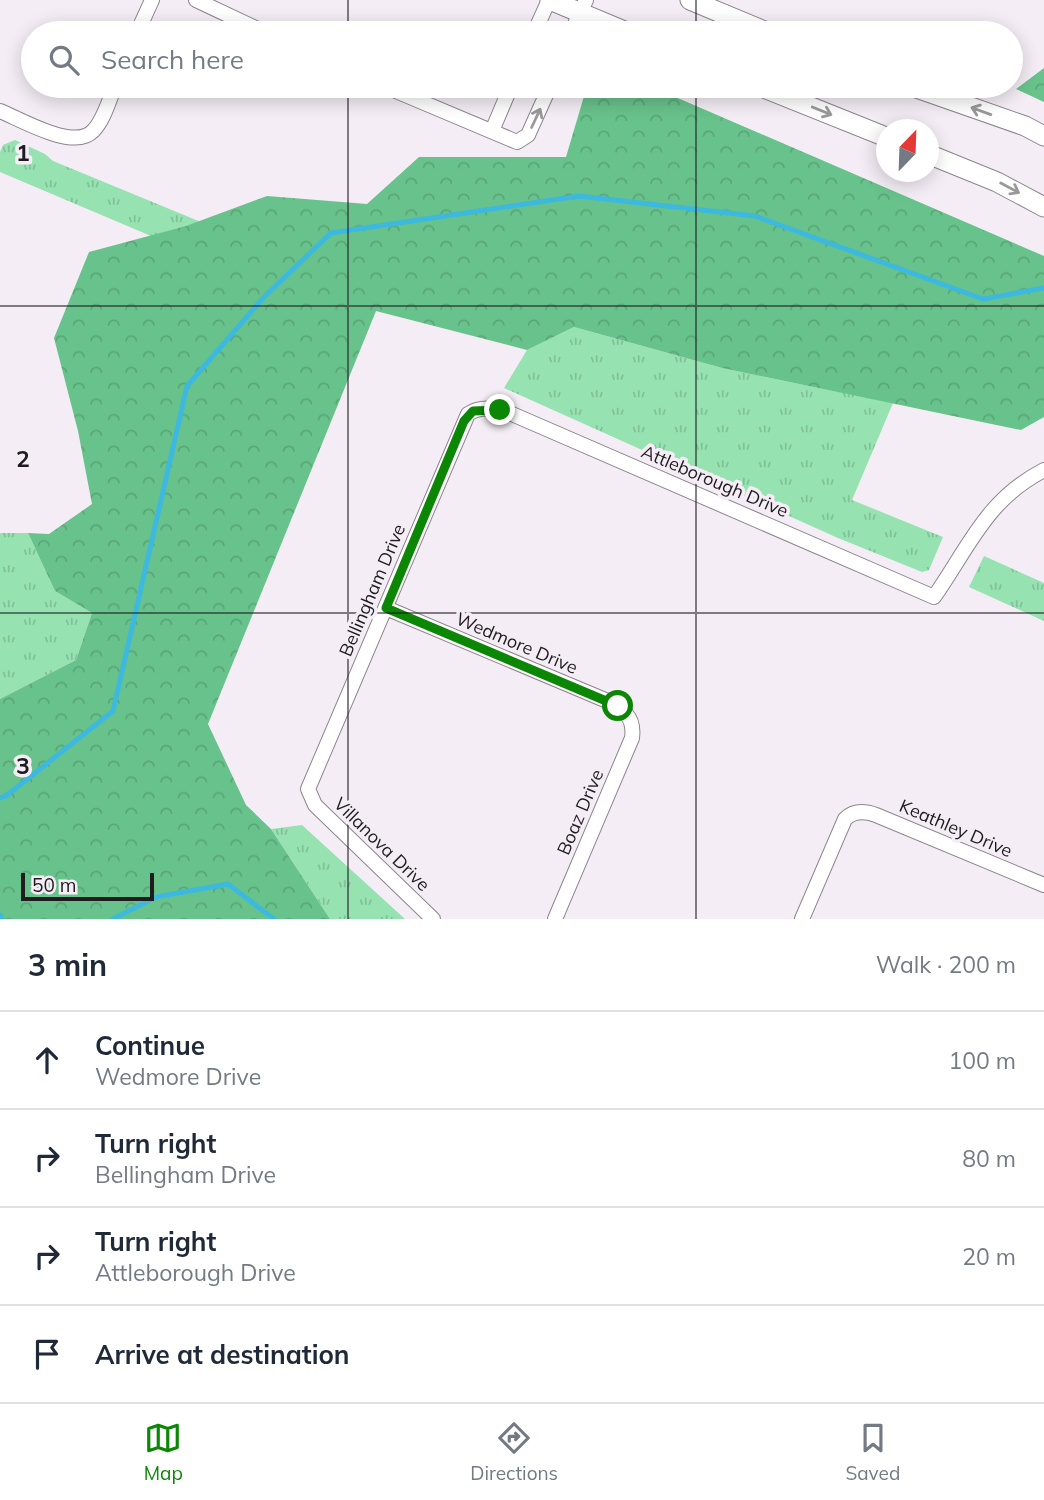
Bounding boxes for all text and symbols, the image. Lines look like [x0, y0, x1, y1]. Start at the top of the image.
search box [21, 21, 1023, 98]
icon: search [45, 41, 83, 79]
text: Search here [101, 43, 244, 76]
one-way arrow [970, 104, 992, 116]
one-way arrow [811, 106, 833, 119]
one-way arrow [529, 108, 543, 129]
north arrow [876, 119, 939, 182]
text: 1 [16, 138, 30, 167]
one-way arrow [999, 182, 1019, 196]
route end [484, 394, 515, 425]
street label: Attleborough Drive [638, 440, 792, 522]
text: 2 [16, 444, 30, 473]
street label: Bellingham Drive [334, 520, 410, 660]
street label: Wedmore Drive [453, 607, 581, 679]
route start [602, 690, 633, 721]
text: 3 [16, 751, 30, 780]
street label: Boaz Drive [552, 766, 608, 858]
street label: Villanova Drive [329, 792, 435, 896]
street label: Keathley Drive [896, 794, 1016, 862]
scale bar [21, 870, 154, 902]
text: 50 m [32, 873, 76, 897]
text: 3 min [28, 946, 107, 984]
text: Walk · 200 m [876, 950, 1016, 979]
text: Continue [95, 1029, 205, 1062]
icon: ahead [28, 1041, 66, 1079]
text: 100 m [948, 1046, 1016, 1075]
text: Wedmore Drive [95, 1062, 261, 1091]
text: Turn right [95, 1127, 216, 1160]
icon: right [28, 1139, 66, 1177]
text: 80 m [962, 1144, 1016, 1173]
text: Bellingham Drive [95, 1160, 276, 1189]
text: Turn right [95, 1225, 216, 1258]
icon: right [28, 1237, 66, 1275]
text: 20 m [962, 1242, 1016, 1271]
text: Attleborough Drive [95, 1258, 296, 1287]
icon: arrive [28, 1335, 66, 1373]
text: Arrive at destination [95, 1338, 350, 1371]
tab: Map [144, 1419, 183, 1485]
tab: Directions [470, 1419, 558, 1485]
tab: Saved [845, 1419, 900, 1485]

